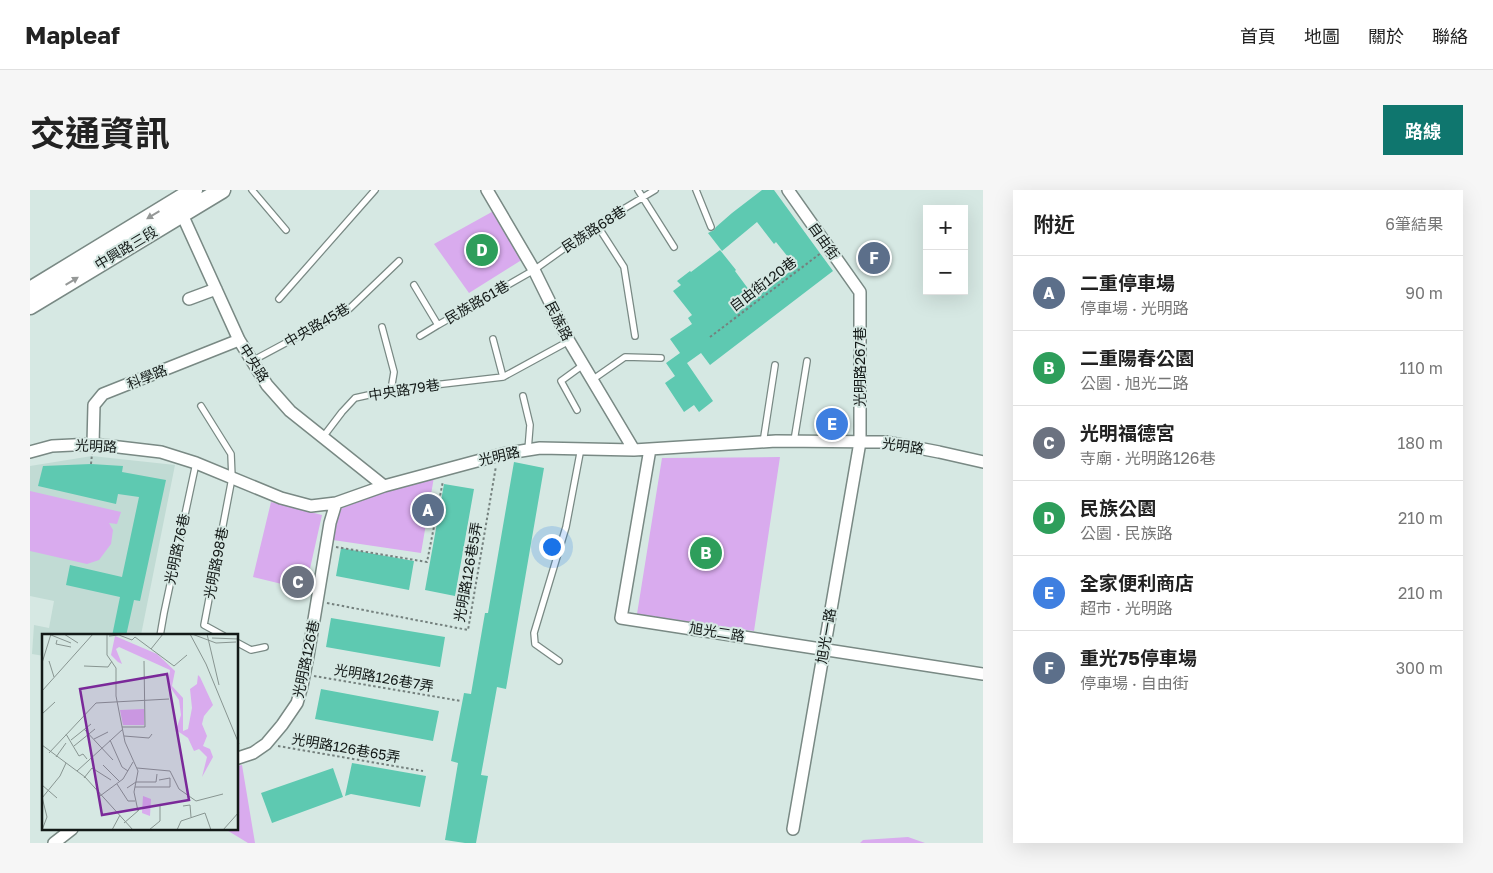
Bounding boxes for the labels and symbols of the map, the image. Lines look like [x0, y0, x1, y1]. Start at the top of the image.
street label: 民族路68巷 [558, 202, 629, 256]
one-way arrow [146, 211, 159, 220]
street label: 自由街 [805, 219, 843, 263]
street label: 中興路三段 [91, 222, 160, 273]
pin: D [466, 231, 498, 269]
pin: F [858, 239, 890, 277]
street label: 自由街120巷 [726, 253, 800, 314]
one-way arrow [65, 276, 78, 286]
street label: 民族路61巷 [442, 276, 512, 327]
street label: 民族路 [542, 298, 577, 343]
street label: 中央路45巷 [281, 299, 352, 350]
street label: 光明路267巷 [851, 327, 868, 407]
street label: 中央路 [236, 340, 273, 385]
street label: 科學路 [124, 361, 169, 392]
street label: 中央路79巷 [367, 375, 441, 404]
pin: E [816, 405, 848, 443]
street label: 光明路 [881, 434, 925, 457]
street label: 光明路 [75, 436, 117, 455]
street label: 光明路 [477, 443, 521, 469]
pin: A [412, 491, 444, 529]
street label: 光明路76巷 [161, 512, 192, 586]
street label: 光明路126巷5弄 [450, 520, 485, 623]
street label: 光明路98巷 [200, 525, 231, 600]
your location [539, 534, 565, 560]
pin: B [690, 534, 722, 572]
pin: C [282, 563, 314, 601]
street label: 旭光一路 [812, 607, 839, 665]
street label: 光明路126巷 [289, 618, 322, 699]
street label: 旭光二路 [688, 619, 746, 644]
inset map [42, 634, 239, 830]
street label: 光明路126巷7弄 [333, 660, 435, 695]
street label: 光明路126巷65弄 [290, 730, 402, 765]

